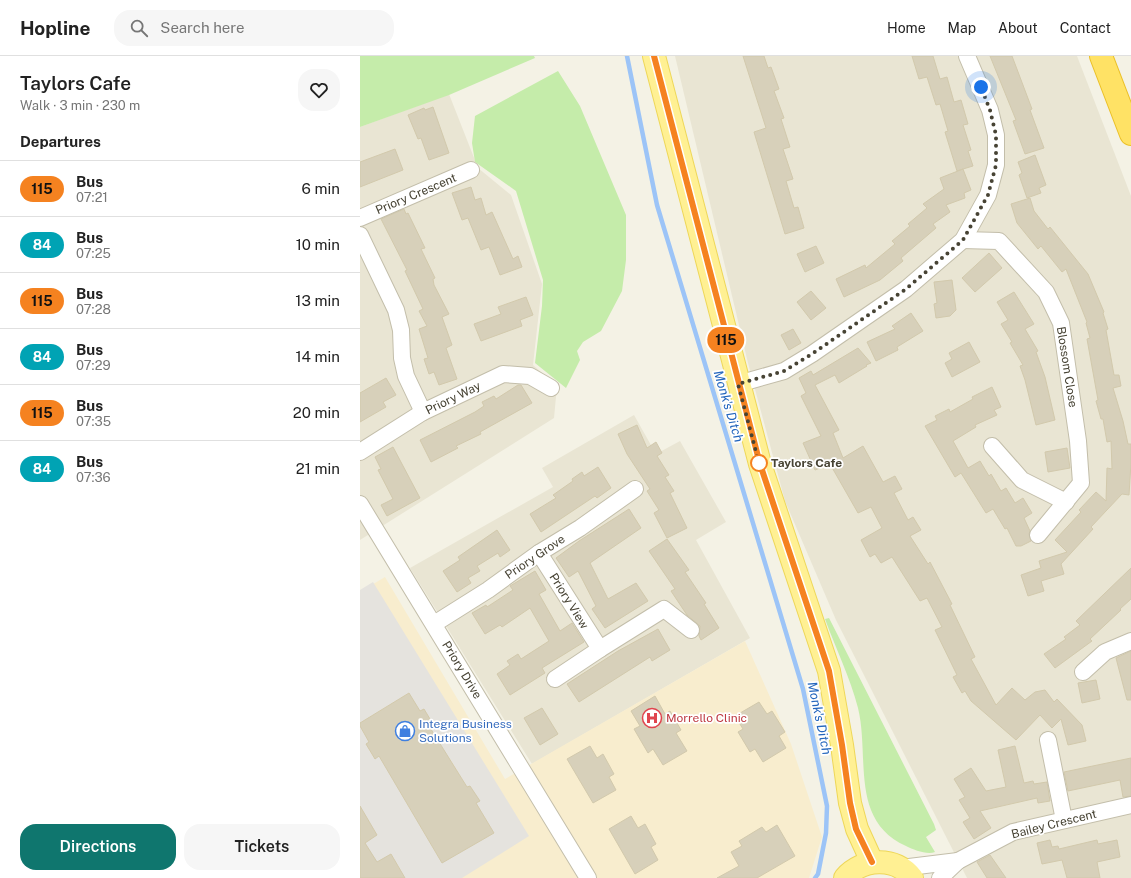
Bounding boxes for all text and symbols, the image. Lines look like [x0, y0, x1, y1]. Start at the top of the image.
search box [114, 10, 394, 46]
text: Hopline [20, 17, 90, 39]
icon: search [128, 17, 150, 39]
text: Search here [160, 19, 245, 36]
text: Home [887, 20, 926, 36]
text: Map [948, 20, 976, 36]
text: About [998, 20, 1038, 36]
text: Contact [1060, 20, 1111, 36]
button: heart [298, 69, 340, 111]
text: Taylors Cafe [20, 72, 131, 94]
your location [971, 77, 991, 97]
text: Walk · 3 min · 230 m [20, 98, 140, 113]
text: Departures [20, 133, 101, 150]
street label: Priory Crescent [373, 171, 459, 217]
text: Bus [76, 173, 103, 190]
text: 6 min [302, 180, 340, 197]
text: 115 [31, 181, 53, 197]
text: 07:21 [76, 190, 108, 205]
text: Bus [76, 229, 103, 246]
text: 10 min [296, 236, 340, 253]
text: 84 [33, 237, 51, 253]
text: 07:25 [76, 246, 111, 261]
text: Bus [76, 285, 103, 302]
text: 13 min [295, 292, 340, 309]
text: 115 [31, 293, 53, 309]
text: 07:28 [76, 302, 111, 317]
street label: Blossom Close [1054, 326, 1080, 409]
line badge: 115 [703, 327, 749, 353]
text: 115 [715, 332, 737, 348]
text: Bus [76, 341, 103, 358]
text: 14 min [295, 348, 340, 365]
text: 84 [33, 349, 51, 365]
text: 07:29 [76, 358, 111, 373]
water label: Monk's Ditch [711, 368, 747, 444]
street label: Priory Way [423, 378, 483, 417]
text: Bus [76, 397, 103, 414]
text: 20 min [293, 404, 340, 421]
text: 115 [31, 405, 53, 421]
text: 07:35 [76, 414, 111, 429]
text: Bus [76, 453, 103, 470]
marker: Taylors Cafe [750, 454, 768, 472]
place label: Taylors Cafe [771, 456, 842, 470]
text: 21 min [296, 460, 340, 477]
text: 84 [33, 461, 51, 477]
text: 07:36 [76, 470, 111, 485]
street label: Priory Grove [502, 532, 568, 582]
street label: Priory View [546, 571, 592, 632]
street label: Priory Drive [439, 639, 485, 702]
water label: Monk's Ditch [804, 680, 835, 756]
hospital icon: Morrello Clinic [641, 707, 663, 729]
place label: Morrello Clinic [666, 711, 747, 725]
place label: Integra Business Solutions [419, 717, 512, 745]
shop icon: Integra Business Solutions [394, 720, 416, 742]
street label: Bailey Crescent [1010, 807, 1098, 841]
button: Directions [20, 824, 176, 870]
button: Tickets [184, 824, 340, 870]

